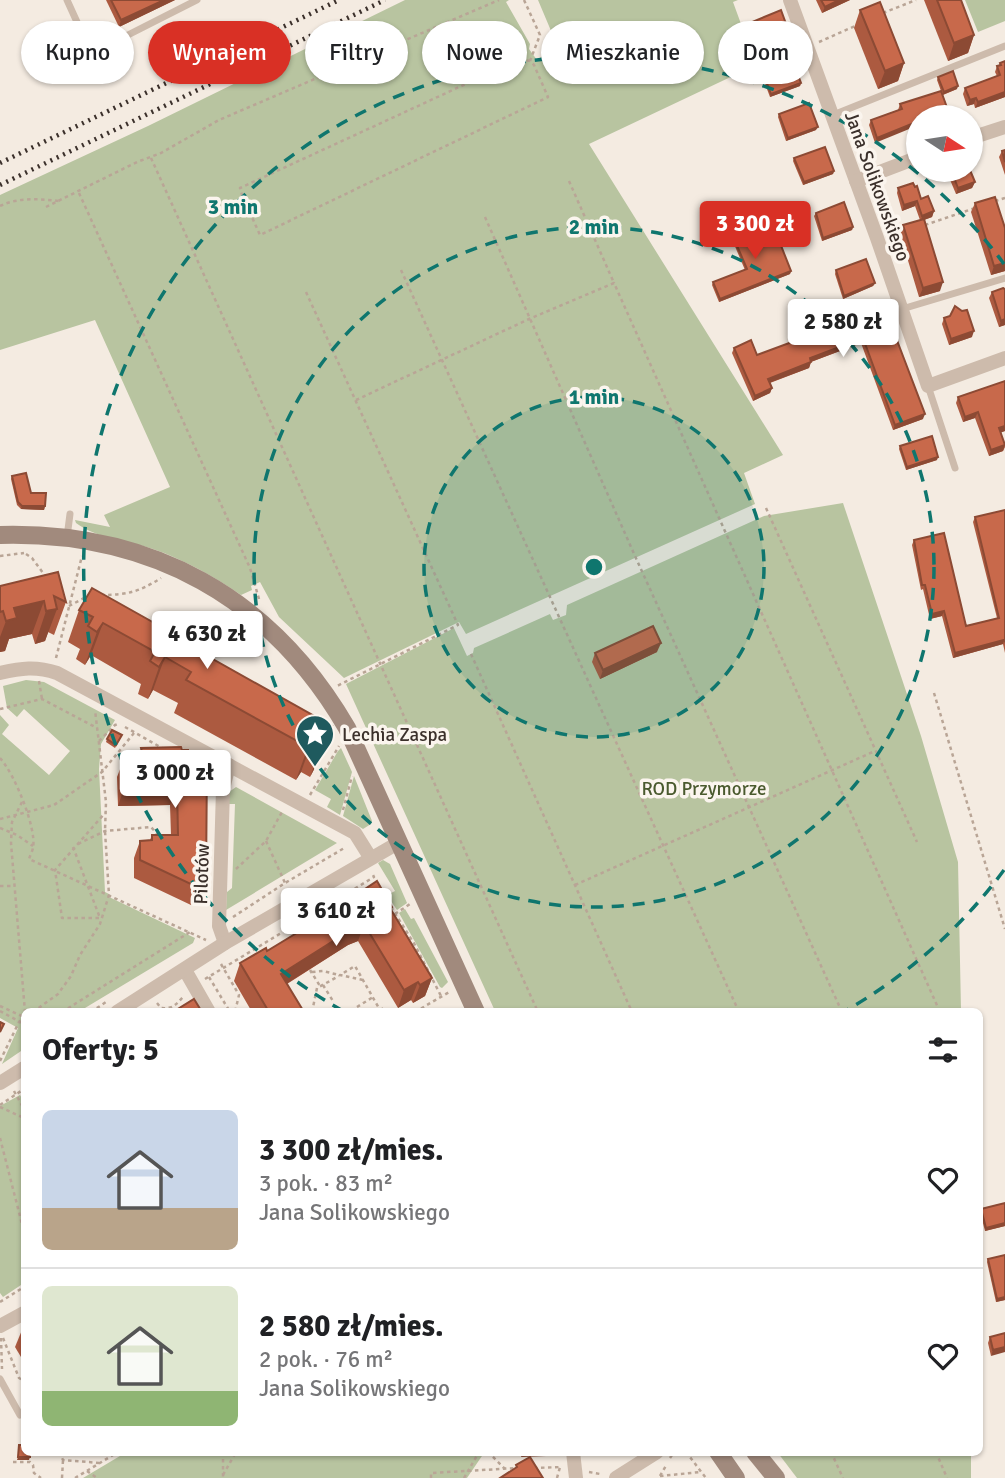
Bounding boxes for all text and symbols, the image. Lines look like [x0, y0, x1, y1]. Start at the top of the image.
chip: Kupno [21, 21, 134, 84]
chip: Wynajem [148, 21, 291, 84]
chip: Filtry [305, 21, 408, 84]
chip: Nowe [422, 21, 527, 84]
chip: Mieszkanie [541, 21, 704, 84]
chip: Dom [718, 21, 813, 84]
north arrow [906, 105, 984, 182]
map controls [906, 105, 983, 182]
street label: Jana Solikowskiego [839, 108, 915, 265]
text: 3 min [208, 194, 258, 220]
pin: 3 300 zł [683, 202, 827, 261]
text: 3 300 zł [716, 209, 794, 238]
text: 2 min [569, 214, 619, 240]
pin: 2 580 zł [771, 300, 915, 359]
text: 2 580 zł [804, 307, 882, 336]
text: 1 min [569, 384, 619, 410]
centre of rings [582, 555, 606, 579]
pin: 4 630 zł [135, 612, 279, 671]
text: 4 630 zł [168, 619, 246, 648]
place icon: Lechia Zaspa [294, 713, 336, 768]
place label: Lechia Zaspa [342, 723, 447, 747]
pin: 3 000 zł [103, 750, 247, 810]
text: 3 000 zł [136, 758, 214, 787]
park label: ROD Przymorze [642, 777, 766, 801]
street label: Pilotów [189, 843, 215, 905]
pin: 3 610 zł [264, 888, 408, 948]
text: 3 610 zł [297, 896, 375, 925]
icon: filters [924, 1031, 962, 1069]
text: Oferty: 5 [42, 1032, 159, 1069]
text: 3 300 zł/mies. [259, 1132, 444, 1169]
icon: home [98, 1138, 182, 1222]
icon: heart [924, 1161, 962, 1199]
text: 3 pok. · 83 m² [259, 1169, 393, 1198]
text: Jana Solikowskiego [259, 1198, 450, 1227]
text: 2 580 zł/mies. [259, 1308, 444, 1345]
icon: home [98, 1314, 182, 1398]
icon: heart [924, 1337, 962, 1375]
text: 2 pok. · 76 m² [259, 1345, 393, 1374]
text: Jana Solikowskiego [259, 1374, 450, 1403]

